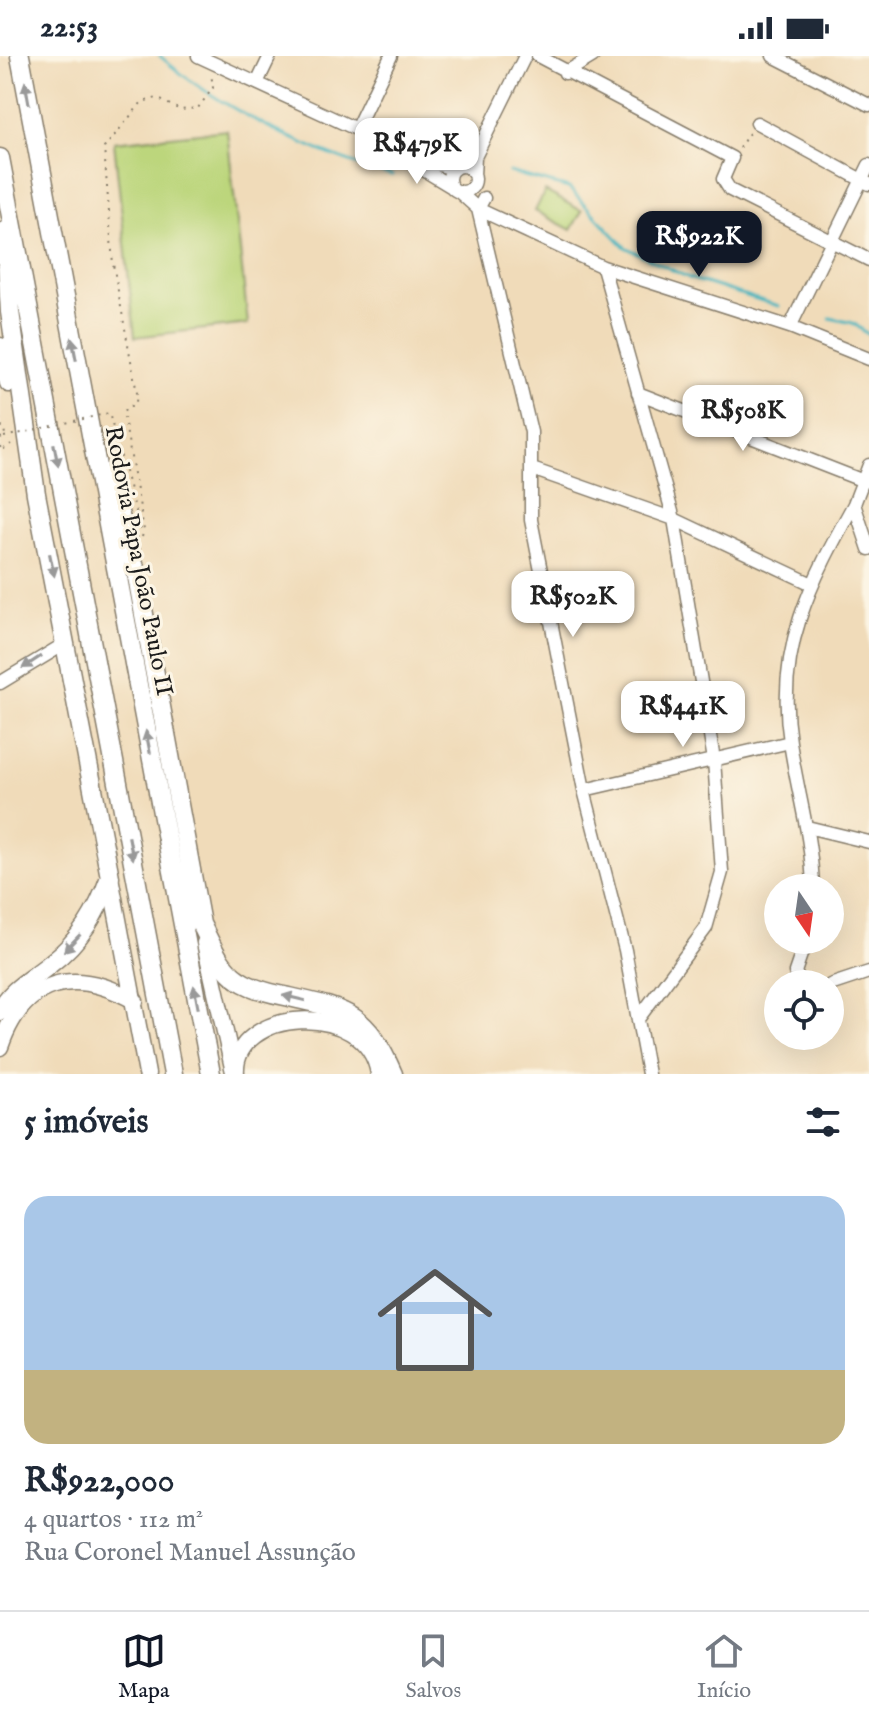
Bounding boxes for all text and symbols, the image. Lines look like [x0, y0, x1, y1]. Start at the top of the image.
text: 22:53 [40, 9, 98, 47]
one-way arrow [20, 80, 32, 105]
pin: R$479K [352, 118, 482, 186]
text: R$479K [373, 127, 461, 160]
pin: R$922K [634, 211, 764, 279]
text: R$922K [655, 220, 743, 253]
one-way arrow [68, 336, 80, 361]
pin: R$508K [678, 385, 808, 453]
text: R$508K [700, 394, 786, 427]
street label: Rodovia Papa João Paulo II [97, 423, 179, 699]
one-way arrow [50, 443, 63, 468]
one-way arrow [46, 553, 59, 578]
pin: R$502K [508, 571, 638, 639]
text: R$502K [529, 580, 617, 613]
one-way arrow [22, 654, 43, 669]
pin: R$441K [618, 681, 748, 749]
text: R$441K [639, 690, 727, 723]
one-way arrow [141, 729, 153, 754]
one-way arrow [125, 836, 137, 861]
north arrow [764, 874, 844, 954]
map controls [764, 874, 844, 1050]
one-way arrow [63, 933, 82, 952]
button: locate [764, 970, 844, 1050]
one-way arrow [190, 985, 202, 1010]
one-way arrow [281, 991, 306, 1004]
icon: filters [801, 1100, 845, 1144]
text: 5 imóveis [24, 1101, 149, 1144]
icon: home [363, 1248, 507, 1392]
text: R$922,000 [24, 1460, 174, 1503]
text: 4 quartos · 112 m² [24, 1503, 203, 1536]
text: Rua Coronel Manuel Assunção [24, 1536, 356, 1569]
tab: Mapa [118, 1629, 170, 1705]
tab: Salvos [405, 1629, 461, 1705]
tab: Início [697, 1629, 751, 1705]

